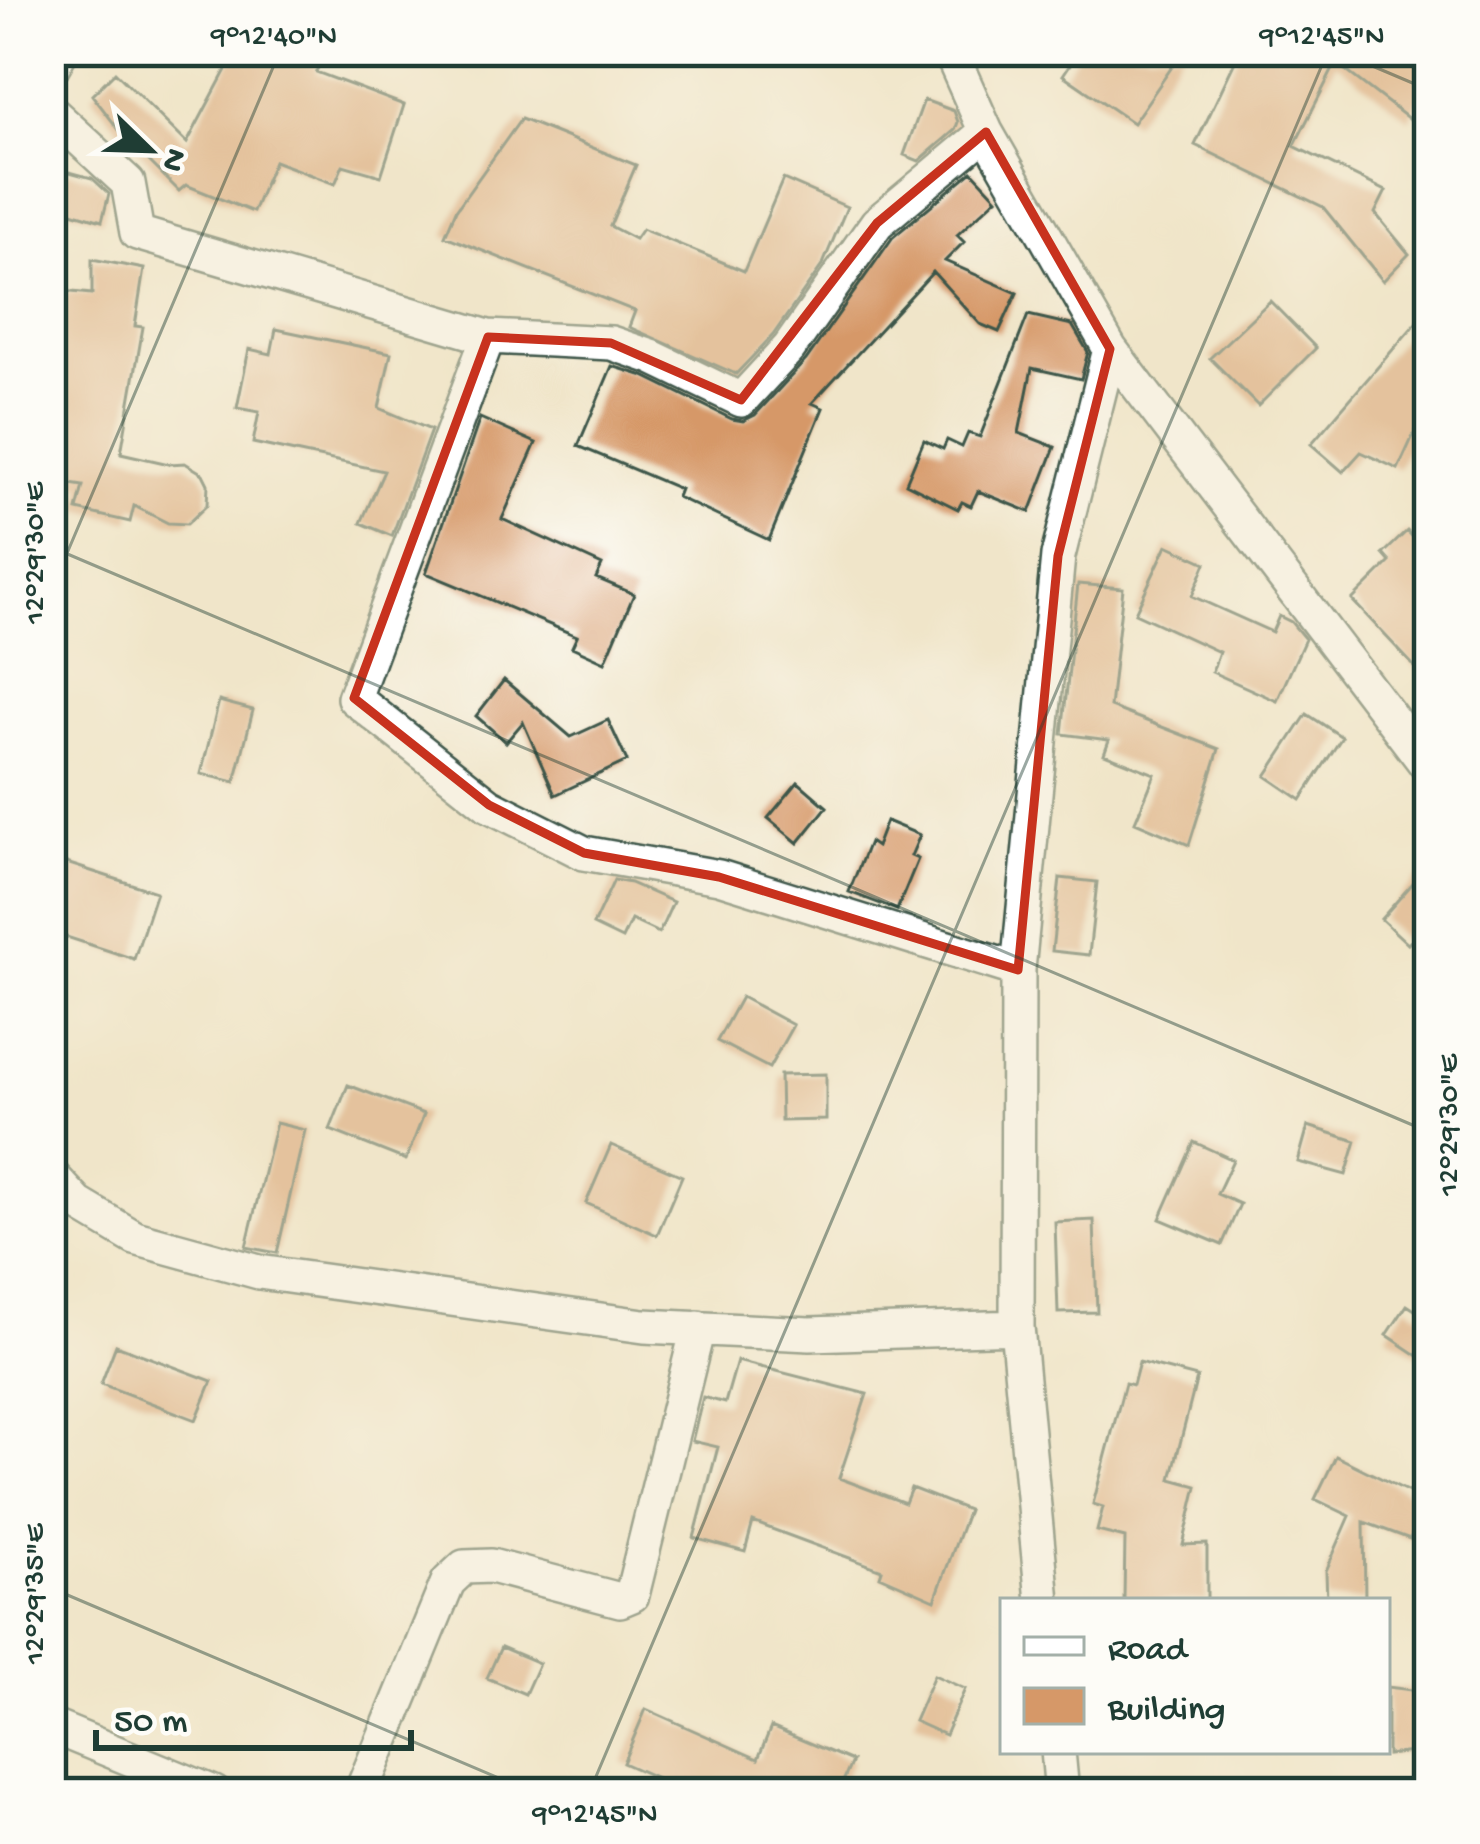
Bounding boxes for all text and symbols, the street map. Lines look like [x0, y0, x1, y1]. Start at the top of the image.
text: 9°12'40"N [210, 21, 337, 56]
text: 9°12'45"N [1259, 21, 1384, 56]
north arrow [90, 90, 210, 210]
text: N [150, 142, 194, 177]
text: 12°29'30"E [20, 481, 55, 625]
text: 12°29'30"E [1434, 1053, 1469, 1197]
text: 12°29'35"E [20, 1523, 55, 1665]
legend [1000, 1598, 1390, 1754]
text: Road [1108, 1630, 1190, 1673]
scale bar [96, 1676, 411, 1750]
text: Building [1107, 1690, 1226, 1733]
text: 50 m [114, 1702, 187, 1745]
text: 9°12'45"N [532, 1799, 657, 1834]

